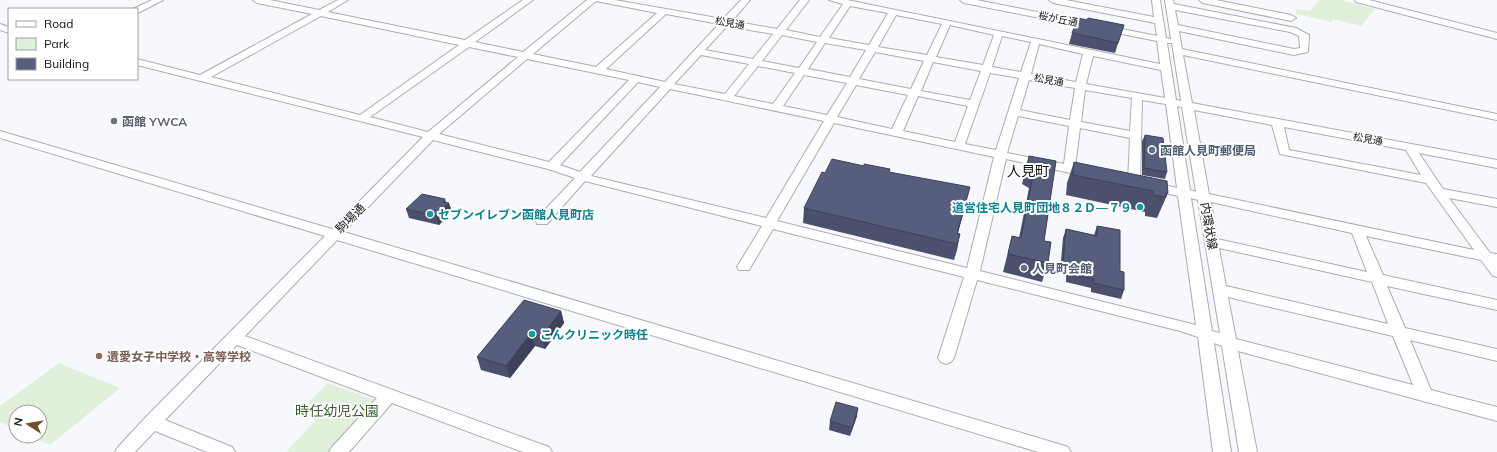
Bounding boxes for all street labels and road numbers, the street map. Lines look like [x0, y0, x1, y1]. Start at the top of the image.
street label: 桜が丘通 [1037, 9, 1079, 29]
street label: 松見通 [714, 14, 746, 32]
street label: 松見通 [1033, 71, 1065, 89]
street label: 松見通 [1352, 130, 1384, 148]
street label: 駒場通 [332, 200, 368, 236]
street label: 内環状線 [1197, 201, 1221, 251]

